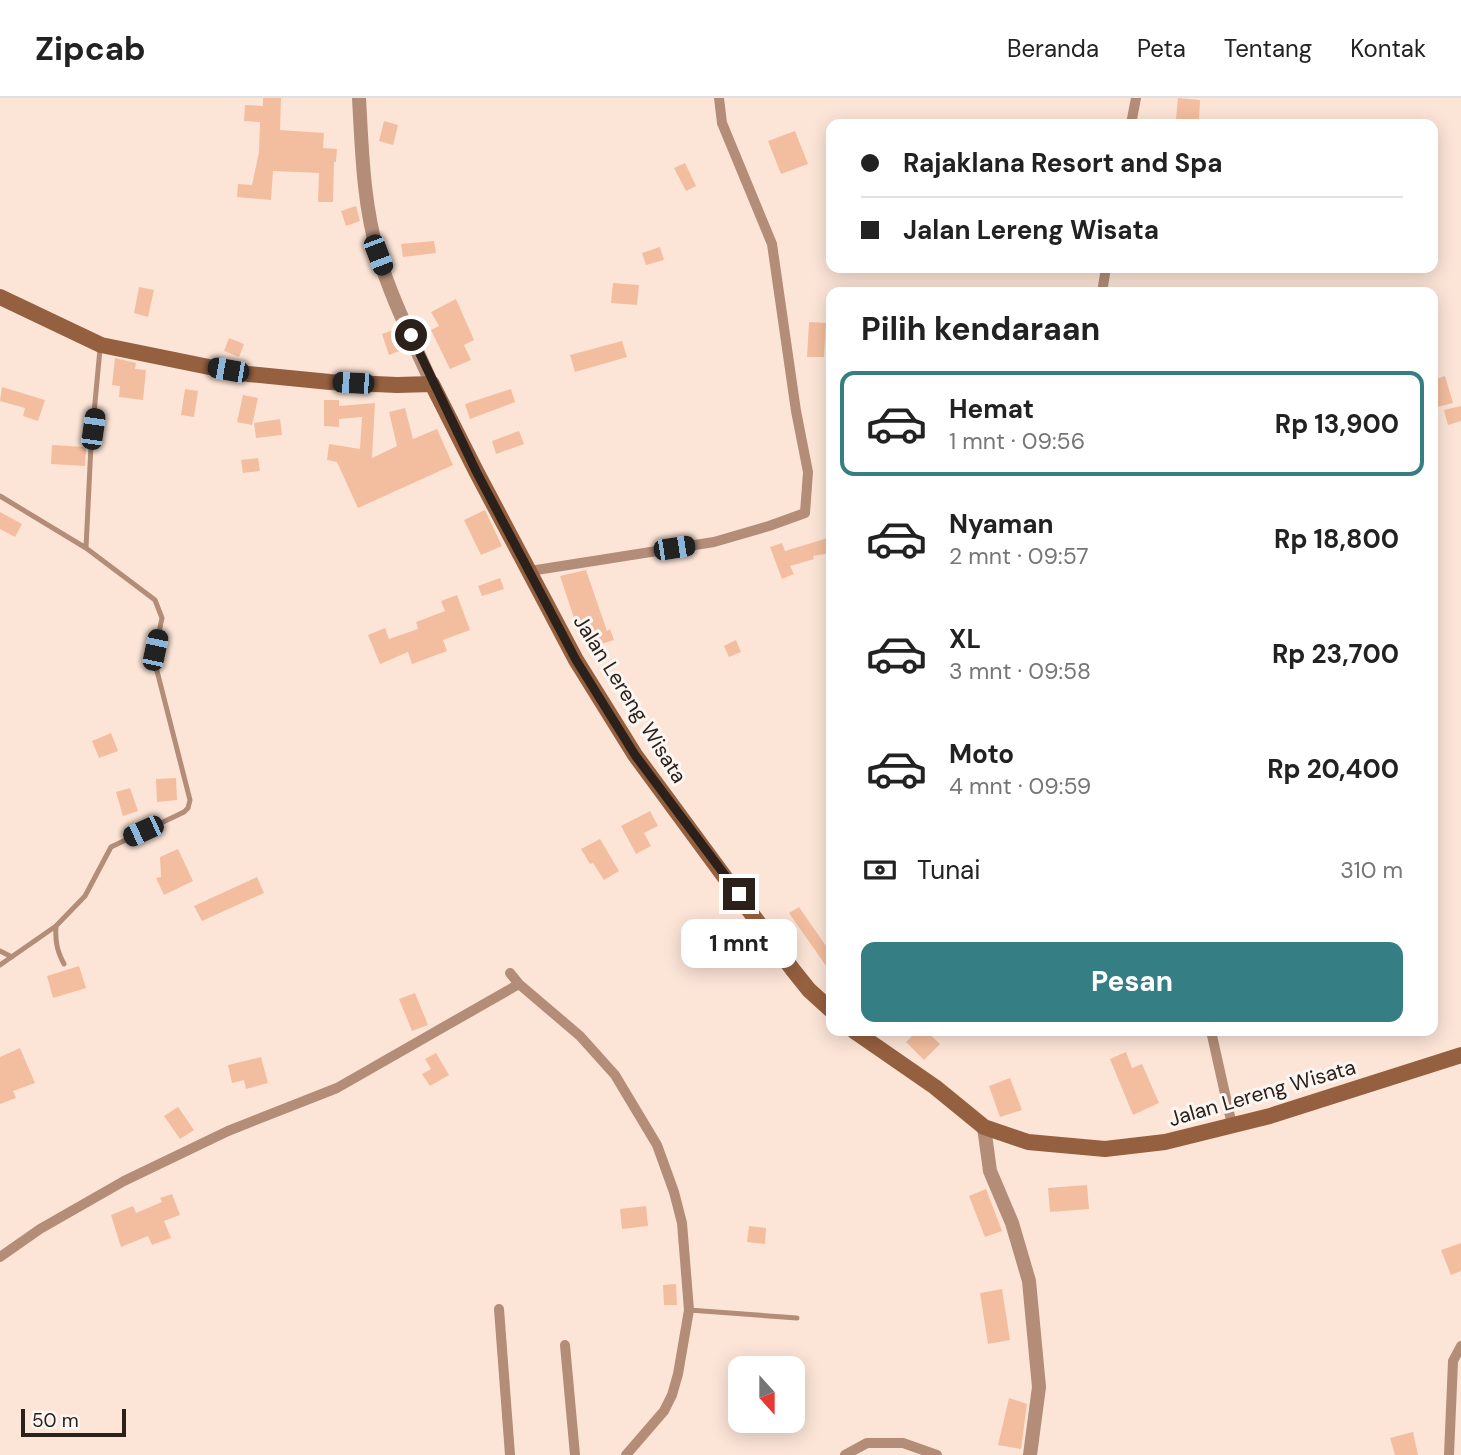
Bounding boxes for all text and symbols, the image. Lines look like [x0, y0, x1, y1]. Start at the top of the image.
text: Zipcab [35, 27, 146, 70]
text: Beranda [1007, 33, 1099, 64]
text: Peta [1137, 33, 1186, 64]
text: Tentang [1224, 33, 1312, 64]
text: Kontak [1350, 33, 1426, 64]
text: Rajaklana Resort and Spa [903, 146, 1222, 180]
text: Jalan Lereng Wisata [903, 213, 1159, 247]
car [361, 232, 396, 278]
text: Pilih kendaraan [861, 308, 1100, 350]
route start [395, 319, 427, 351]
car [206, 356, 251, 384]
car [332, 371, 375, 395]
icon: car [865, 392, 928, 455]
text: Hemat [949, 392, 1034, 426]
car [80, 407, 107, 451]
text: Rp 13,900 [1275, 407, 1399, 441]
text: 1 mnt · 09:56 [949, 426, 1085, 456]
icon: car [865, 507, 928, 570]
text: Nyaman [949, 507, 1054, 541]
text: Rp 18,800 [1274, 522, 1399, 556]
car [652, 534, 697, 562]
text: 2 mnt · 09:57 [949, 541, 1089, 571]
street label: Jalan Lereng Wisata [567, 609, 693, 789]
icon: car [865, 622, 928, 685]
text: XL [949, 622, 981, 656]
car [141, 627, 170, 673]
text: Rp 23,700 [1272, 637, 1399, 671]
text: 3 mnt · 09:58 [949, 656, 1091, 686]
icon: car [865, 737, 928, 800]
text: Moto [949, 737, 1014, 771]
text: Rp 20,400 [1267, 752, 1399, 786]
text: 4 mnt · 09:59 [949, 771, 1091, 801]
car [120, 813, 167, 849]
icon: cash [861, 851, 899, 889]
text: Tunai [917, 853, 981, 887]
text: 310 m [1340, 855, 1403, 885]
route end [723, 878, 755, 910]
callout: 1 mnt [681, 918, 797, 968]
text: 1 mnt [709, 928, 769, 958]
button: Pesan [861, 942, 1403, 1022]
street label: Jalan Lereng Wisata [1165, 1053, 1359, 1133]
north arrow [728, 1356, 805, 1433]
map controls [728, 1356, 805, 1433]
scale bar [21, 1406, 126, 1438]
text: 50 m [32, 1408, 79, 1433]

